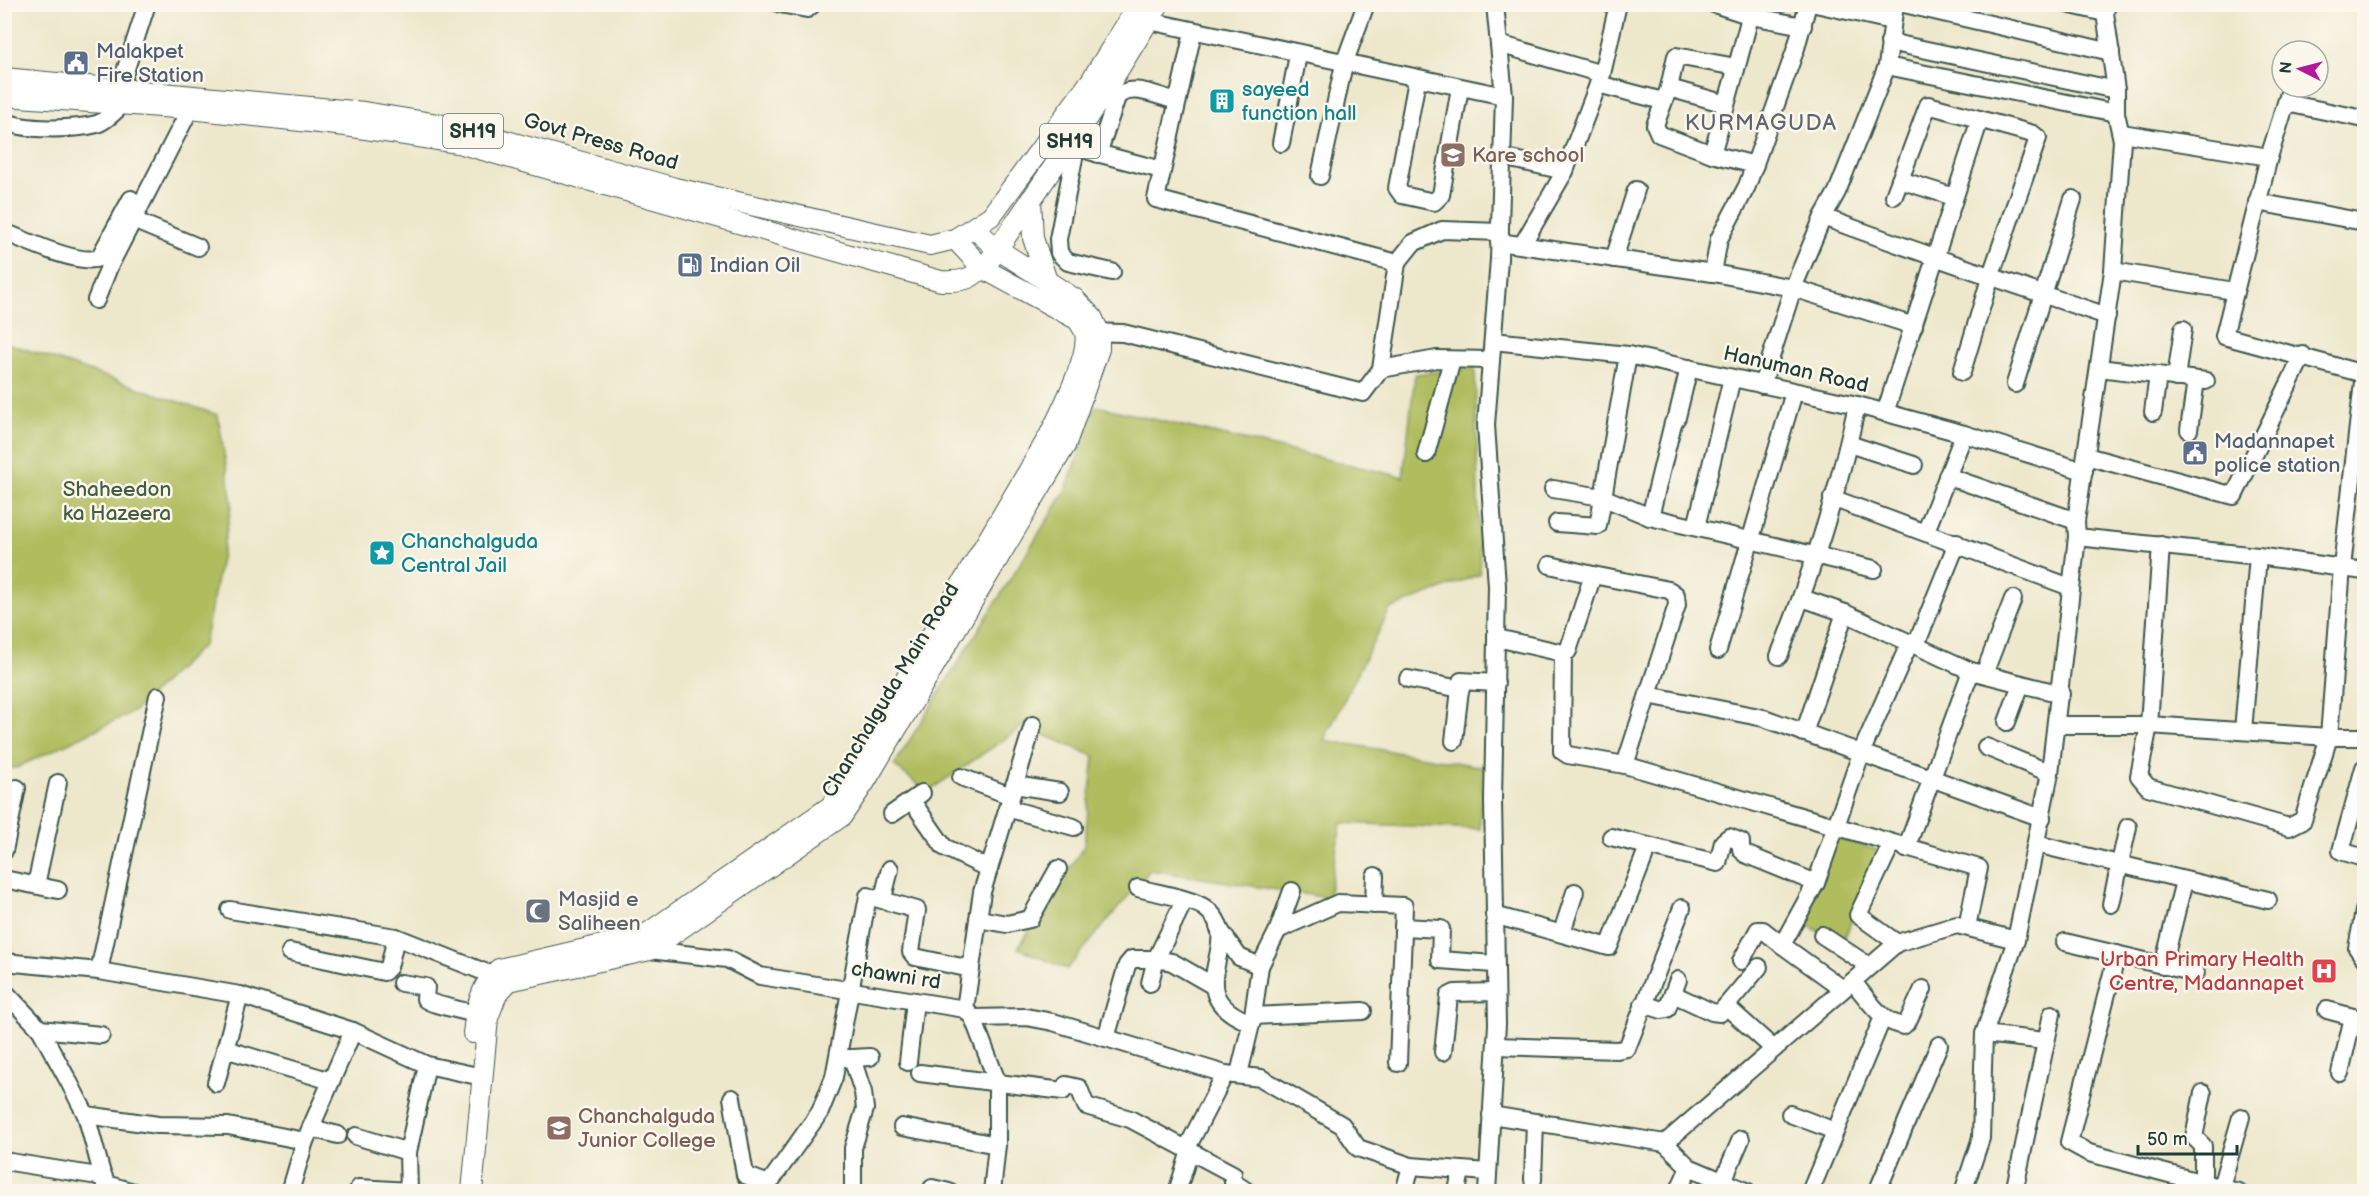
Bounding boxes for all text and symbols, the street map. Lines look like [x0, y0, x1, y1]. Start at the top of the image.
place label: Malakpet Fire Station [96, 39, 204, 88]
north arrow [2270, 39, 2330, 99]
public building icon: Malakpet Fire Station [61, 48, 91, 78]
text: N [2276, 61, 2297, 75]
place label: sayeed function hall [1242, 77, 1357, 126]
building icon: sayeed function hall [1207, 86, 1237, 116]
street label: Govt Press Road [521, 107, 681, 176]
district label: KURMAGUDA [1685, 110, 1837, 137]
road number: SH19 [443, 114, 503, 148]
road number: SH19 [1040, 124, 1100, 158]
school or university icon: Kare school [1438, 140, 1468, 170]
place label: Kare school [1472, 143, 1584, 168]
fuel station icon: Indian Oil [675, 250, 705, 280]
place label: Indian Oil [710, 253, 800, 278]
street label: Hanuman Road [1721, 341, 1871, 398]
place label: Madannapet police station [2214, 429, 2340, 478]
public building icon: Madannapet police station [2180, 438, 2210, 468]
park label: Shaheedon ka Hazeera [63, 477, 171, 526]
place label: Chanchalguda Central Jail [401, 529, 538, 578]
place icon: Chanchalguda Central Jail [367, 538, 397, 568]
street label: Chanchalguda Main Road [816, 578, 965, 802]
place label: Masjid e Saliheen [558, 887, 641, 936]
mosque icon: Masjid e Saliheen [523, 896, 553, 926]
place label: Urban Primary Health Centre, Madannapet [2100, 947, 2305, 996]
street label: chawni rd [849, 956, 943, 995]
hospital icon: Urban Primary Health Centre, Madannapet [2309, 956, 2339, 986]
place label: Chanchalguda Junior College [578, 1104, 716, 1153]
school or university icon: Chanchalguda Junior College [544, 1113, 574, 1143]
scale bar [2138, 1118, 2237, 1156]
text: 50 m [2147, 1129, 2188, 1150]

